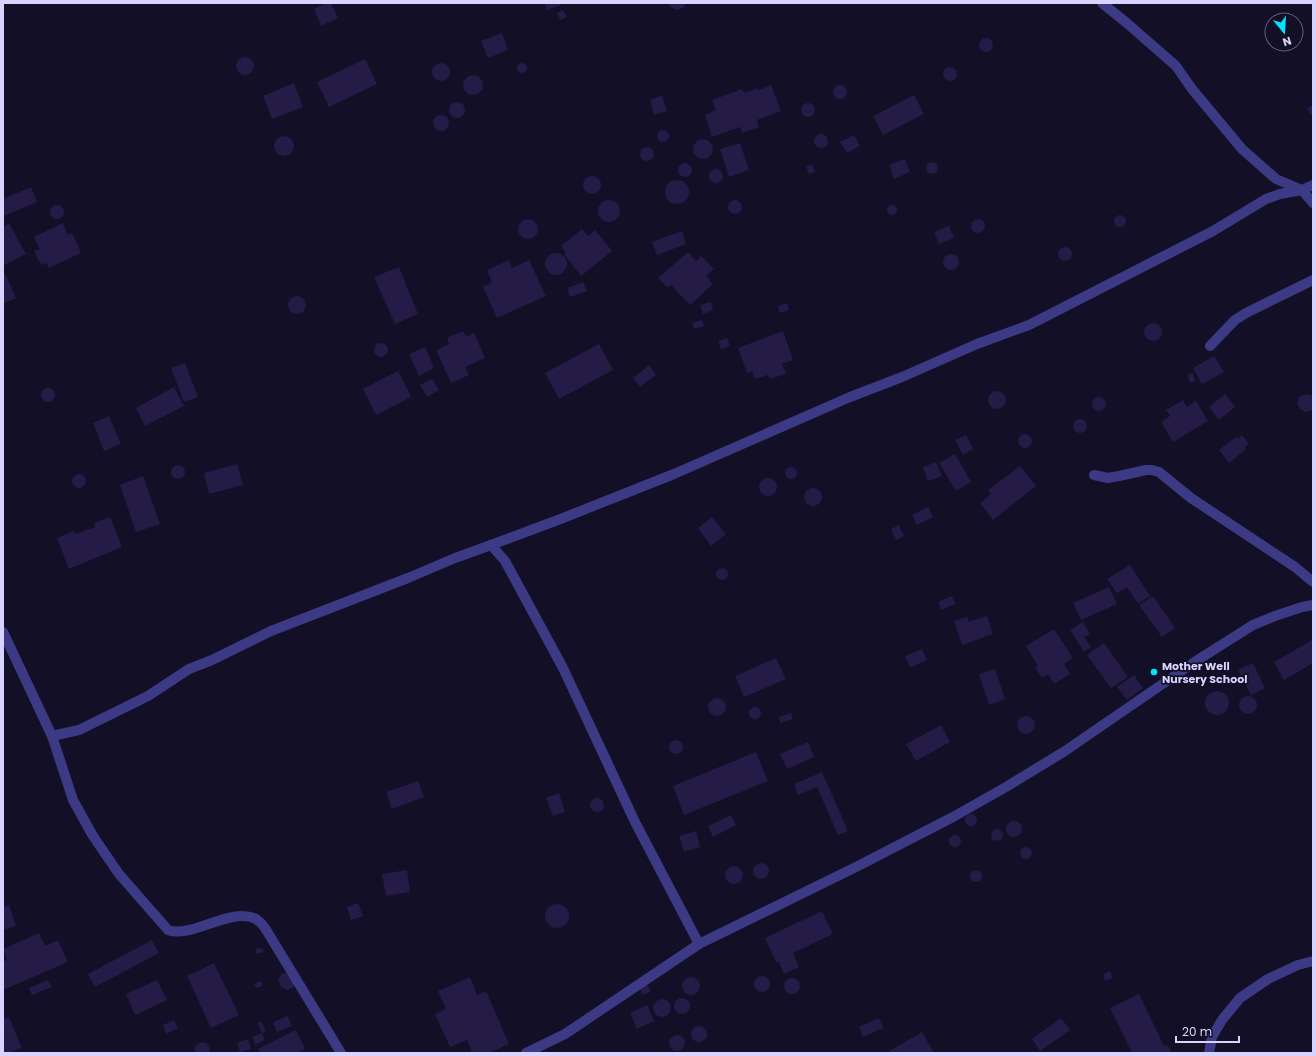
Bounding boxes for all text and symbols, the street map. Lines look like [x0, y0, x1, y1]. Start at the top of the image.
north arrow [1264, 12, 1304, 52]
text: N [1281, 33, 1294, 50]
place label: Mother Well Nursery School [1162, 658, 1247, 687]
marker: Mother Well Nursery School [1149, 667, 1159, 677]
scale bar [1176, 1018, 1239, 1044]
text: 20 m [1182, 1023, 1212, 1040]

